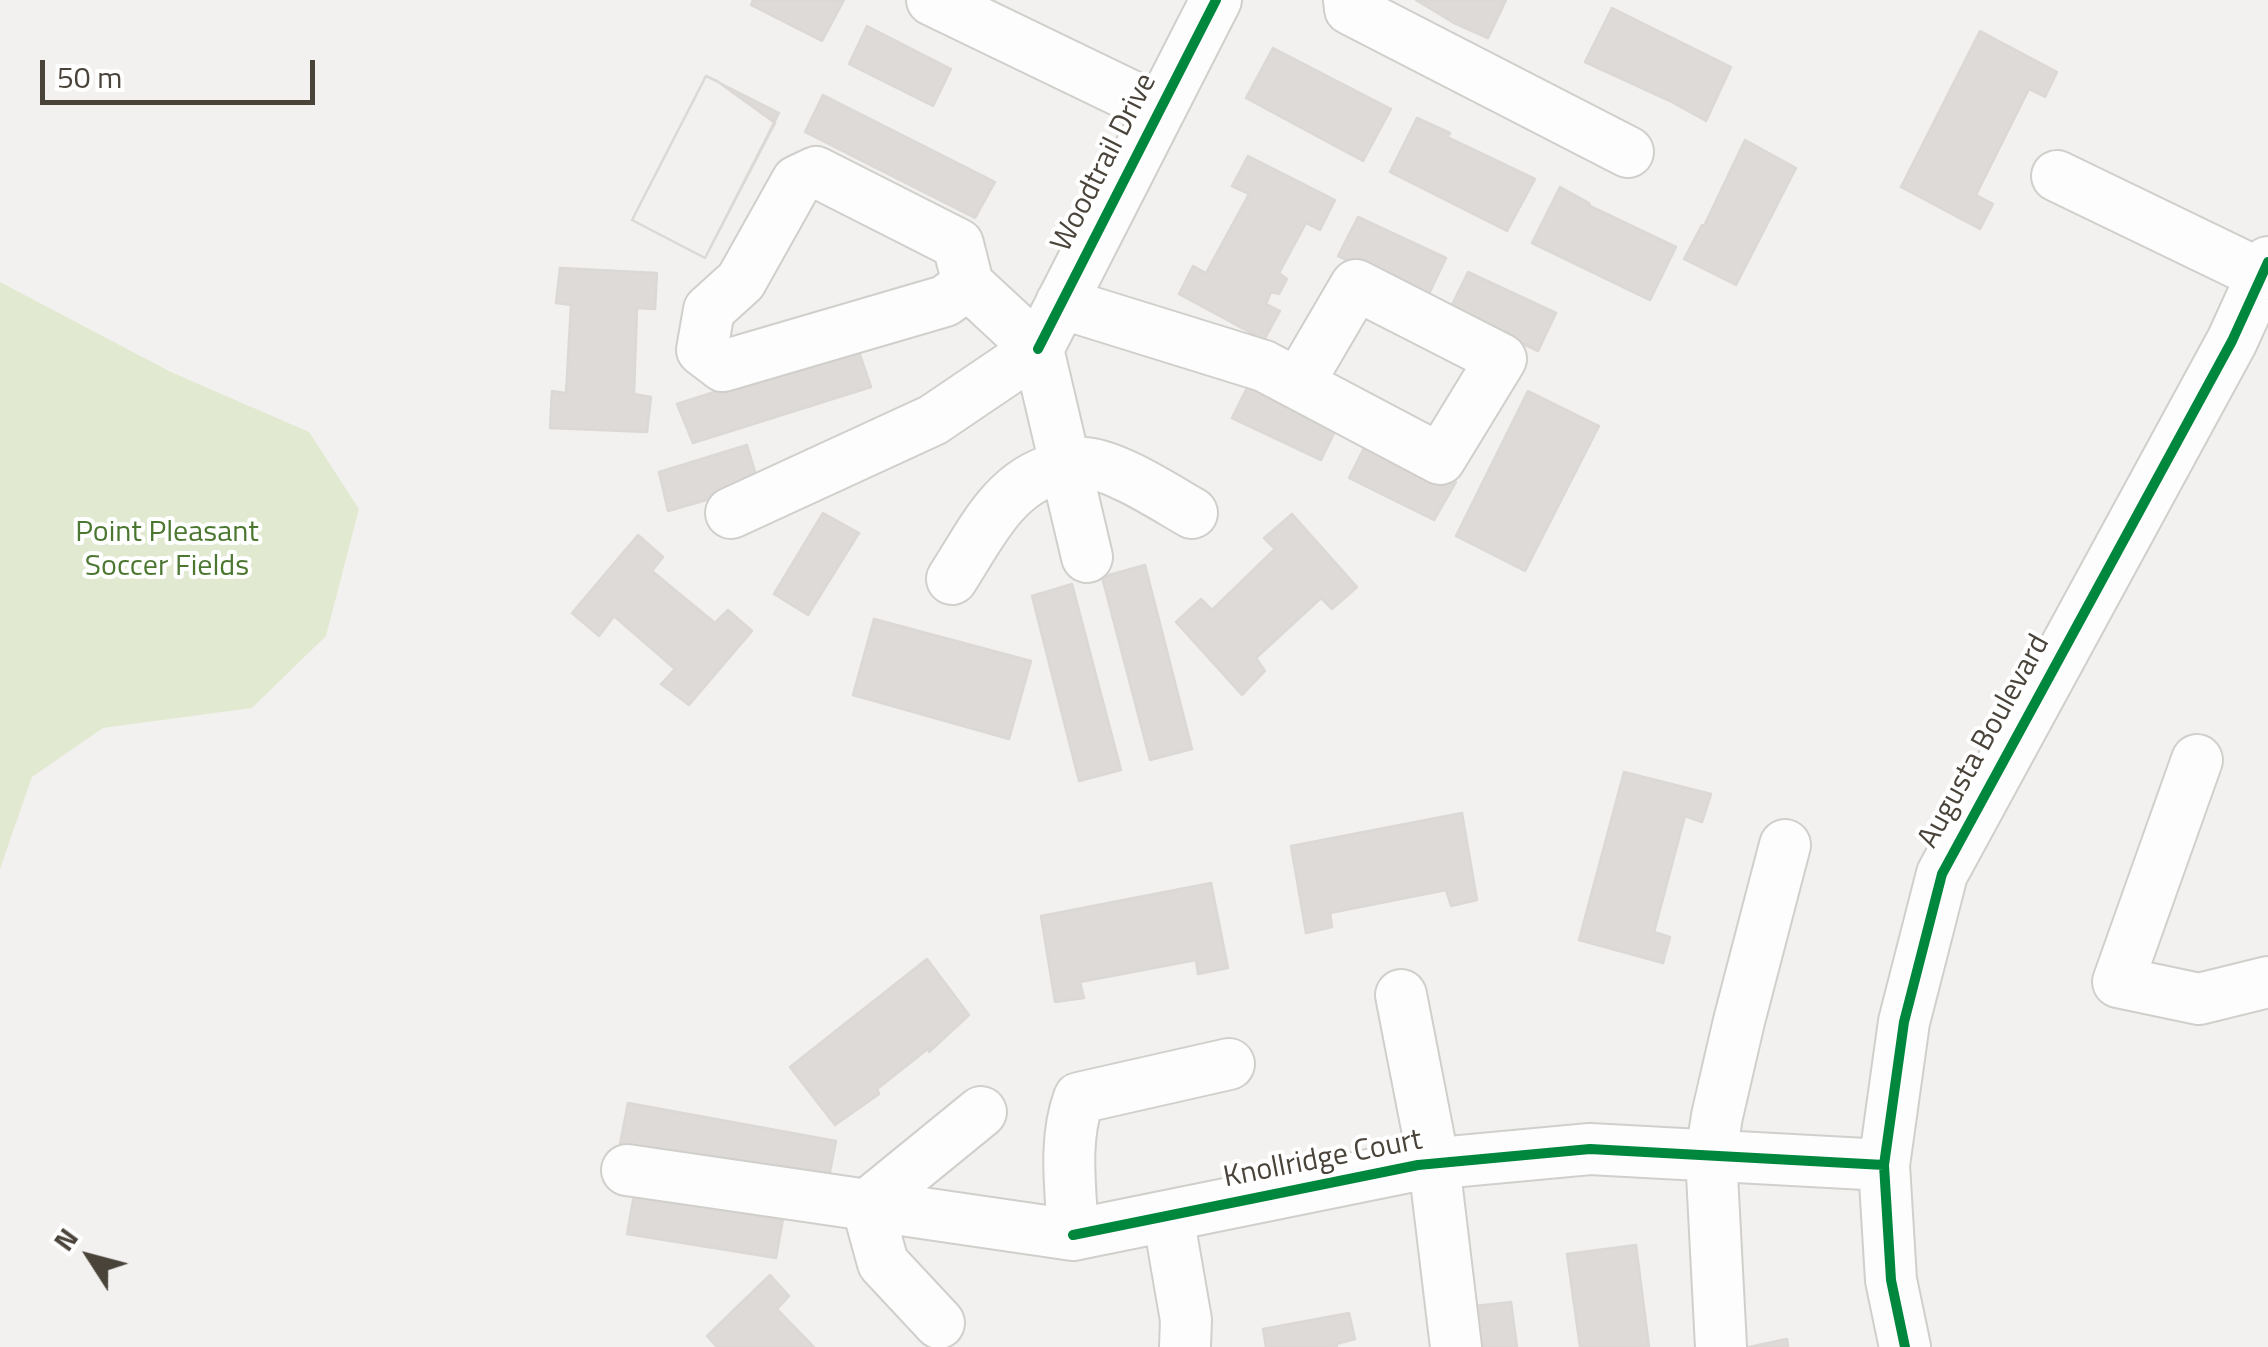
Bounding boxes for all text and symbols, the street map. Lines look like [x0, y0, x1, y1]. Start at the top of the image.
scale bar [45, 40, 320, 102]
text: 50 m [57, 54, 122, 100]
street label: Woodtrail Drive [1045, 68, 1165, 258]
park label: Point Pleasant Soccer Fields [75, 516, 259, 586]
street label: Augusta Boulevard [1911, 629, 2059, 855]
street label: Knollridge Court [1221, 1123, 1425, 1197]
north arrow [40, 1207, 140, 1307]
text: N [42, 1219, 88, 1260]

